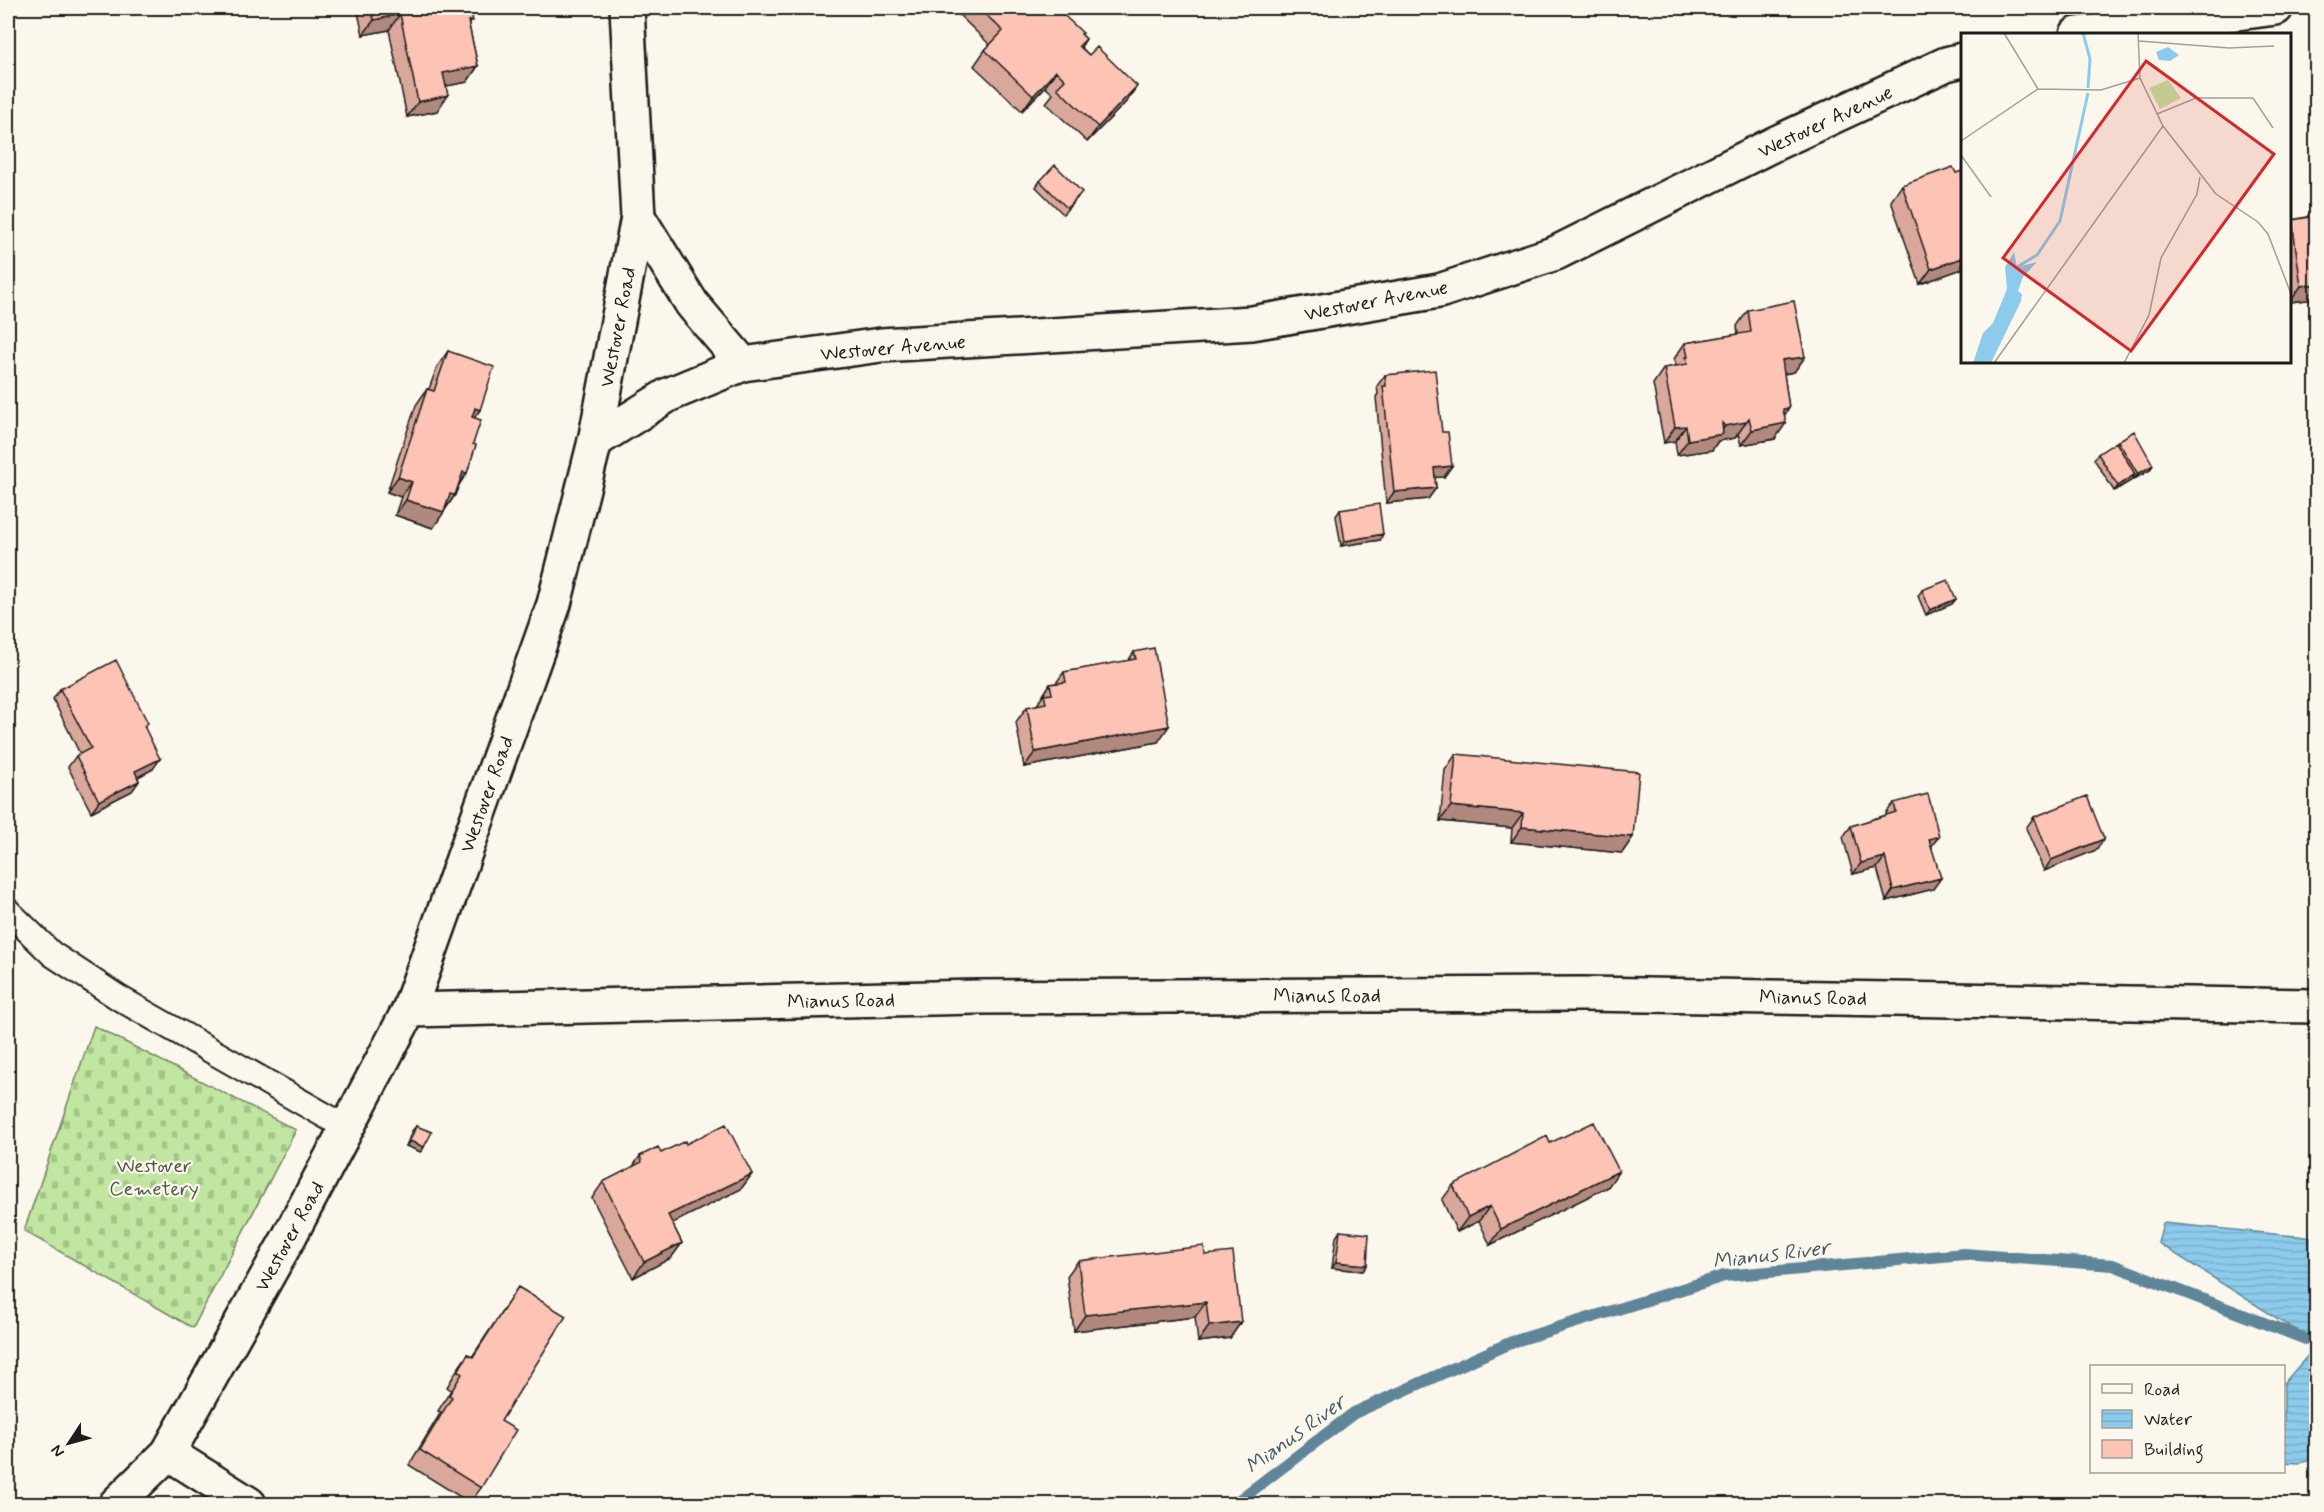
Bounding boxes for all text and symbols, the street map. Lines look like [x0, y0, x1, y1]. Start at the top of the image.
inset map [1961, 33, 2291, 363]
street label: Westover Avenue [1754, 79, 1897, 165]
street label: Westover Road [594, 265, 643, 390]
street label: Westover Avenue [1302, 274, 1450, 329]
street label: Westover Avenue [819, 329, 967, 368]
street label: Westover Road [454, 733, 521, 856]
street label: Mianus Road [1273, 983, 1381, 1010]
street label: Mianus Road [1759, 984, 1867, 1013]
street label: Mianus Road [787, 987, 895, 1016]
park label: Westover Cemetery [109, 1153, 199, 1203]
street label: Westover Road [249, 1177, 332, 1297]
water label: Mianus River [1711, 1234, 1834, 1276]
legend [2090, 1365, 2285, 1473]
text: Road [2144, 1378, 2180, 1402]
water label: Mianus River [1240, 1387, 1354, 1481]
text: Water [2144, 1408, 2193, 1432]
north arrow [39, 1413, 99, 1473]
text: Building [2144, 1438, 2204, 1464]
text: N [46, 1440, 70, 1461]

